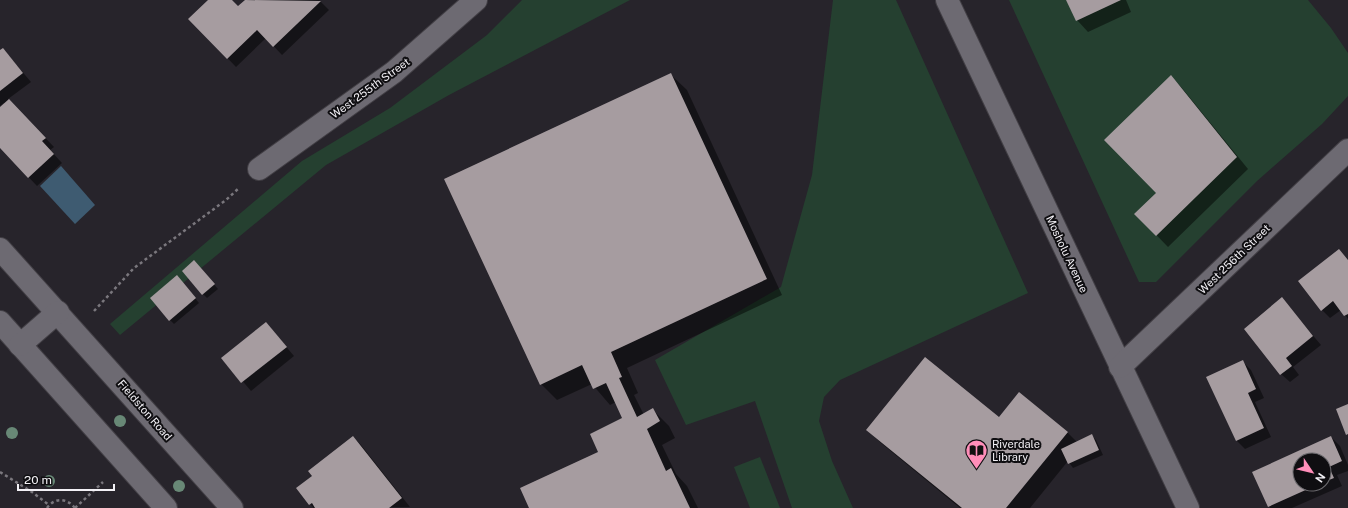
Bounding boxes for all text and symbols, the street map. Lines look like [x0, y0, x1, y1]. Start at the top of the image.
street label: West 255th Street [328, 55, 412, 121]
street label: Mosholu Avenue [1044, 213, 1090, 295]
street label: West 256th Street [1196, 222, 1272, 296]
street label: Fieldston Road [116, 377, 174, 443]
library icon: Riverdale Library [963, 437, 989, 470]
place label: Riverdale Library [992, 438, 1040, 463]
north arrow [1292, 452, 1332, 492]
scale bar [18, 466, 114, 492]
text: N [1313, 471, 1328, 485]
text: 20 m [24, 473, 52, 487]

